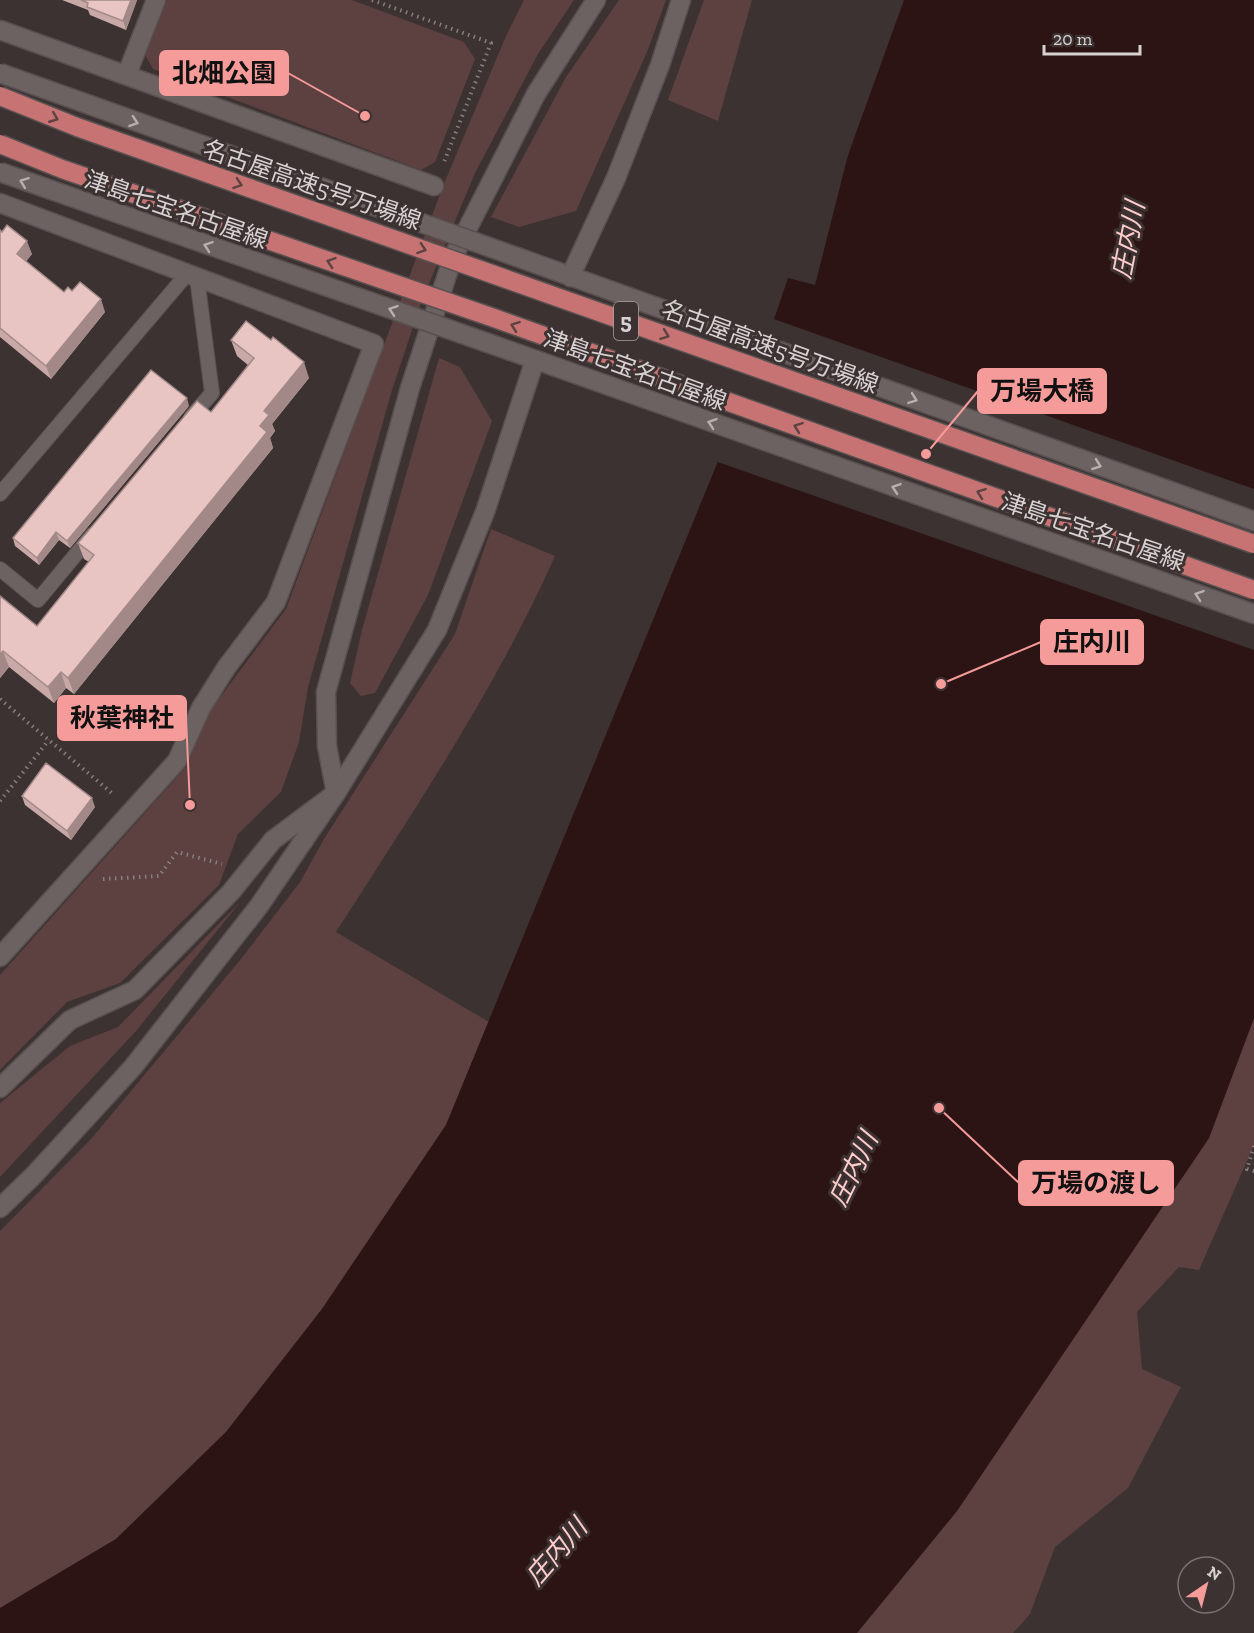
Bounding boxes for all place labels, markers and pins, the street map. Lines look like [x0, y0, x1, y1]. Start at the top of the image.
callout: 北畑公園 [160, 51, 288, 95]
callout: 万場大橋 [978, 369, 1106, 413]
callout: 庄内川 [1041, 620, 1143, 664]
callout: 秋葉神社 [58, 696, 186, 740]
callout: 万場の渡し [1019, 1161, 1173, 1205]

